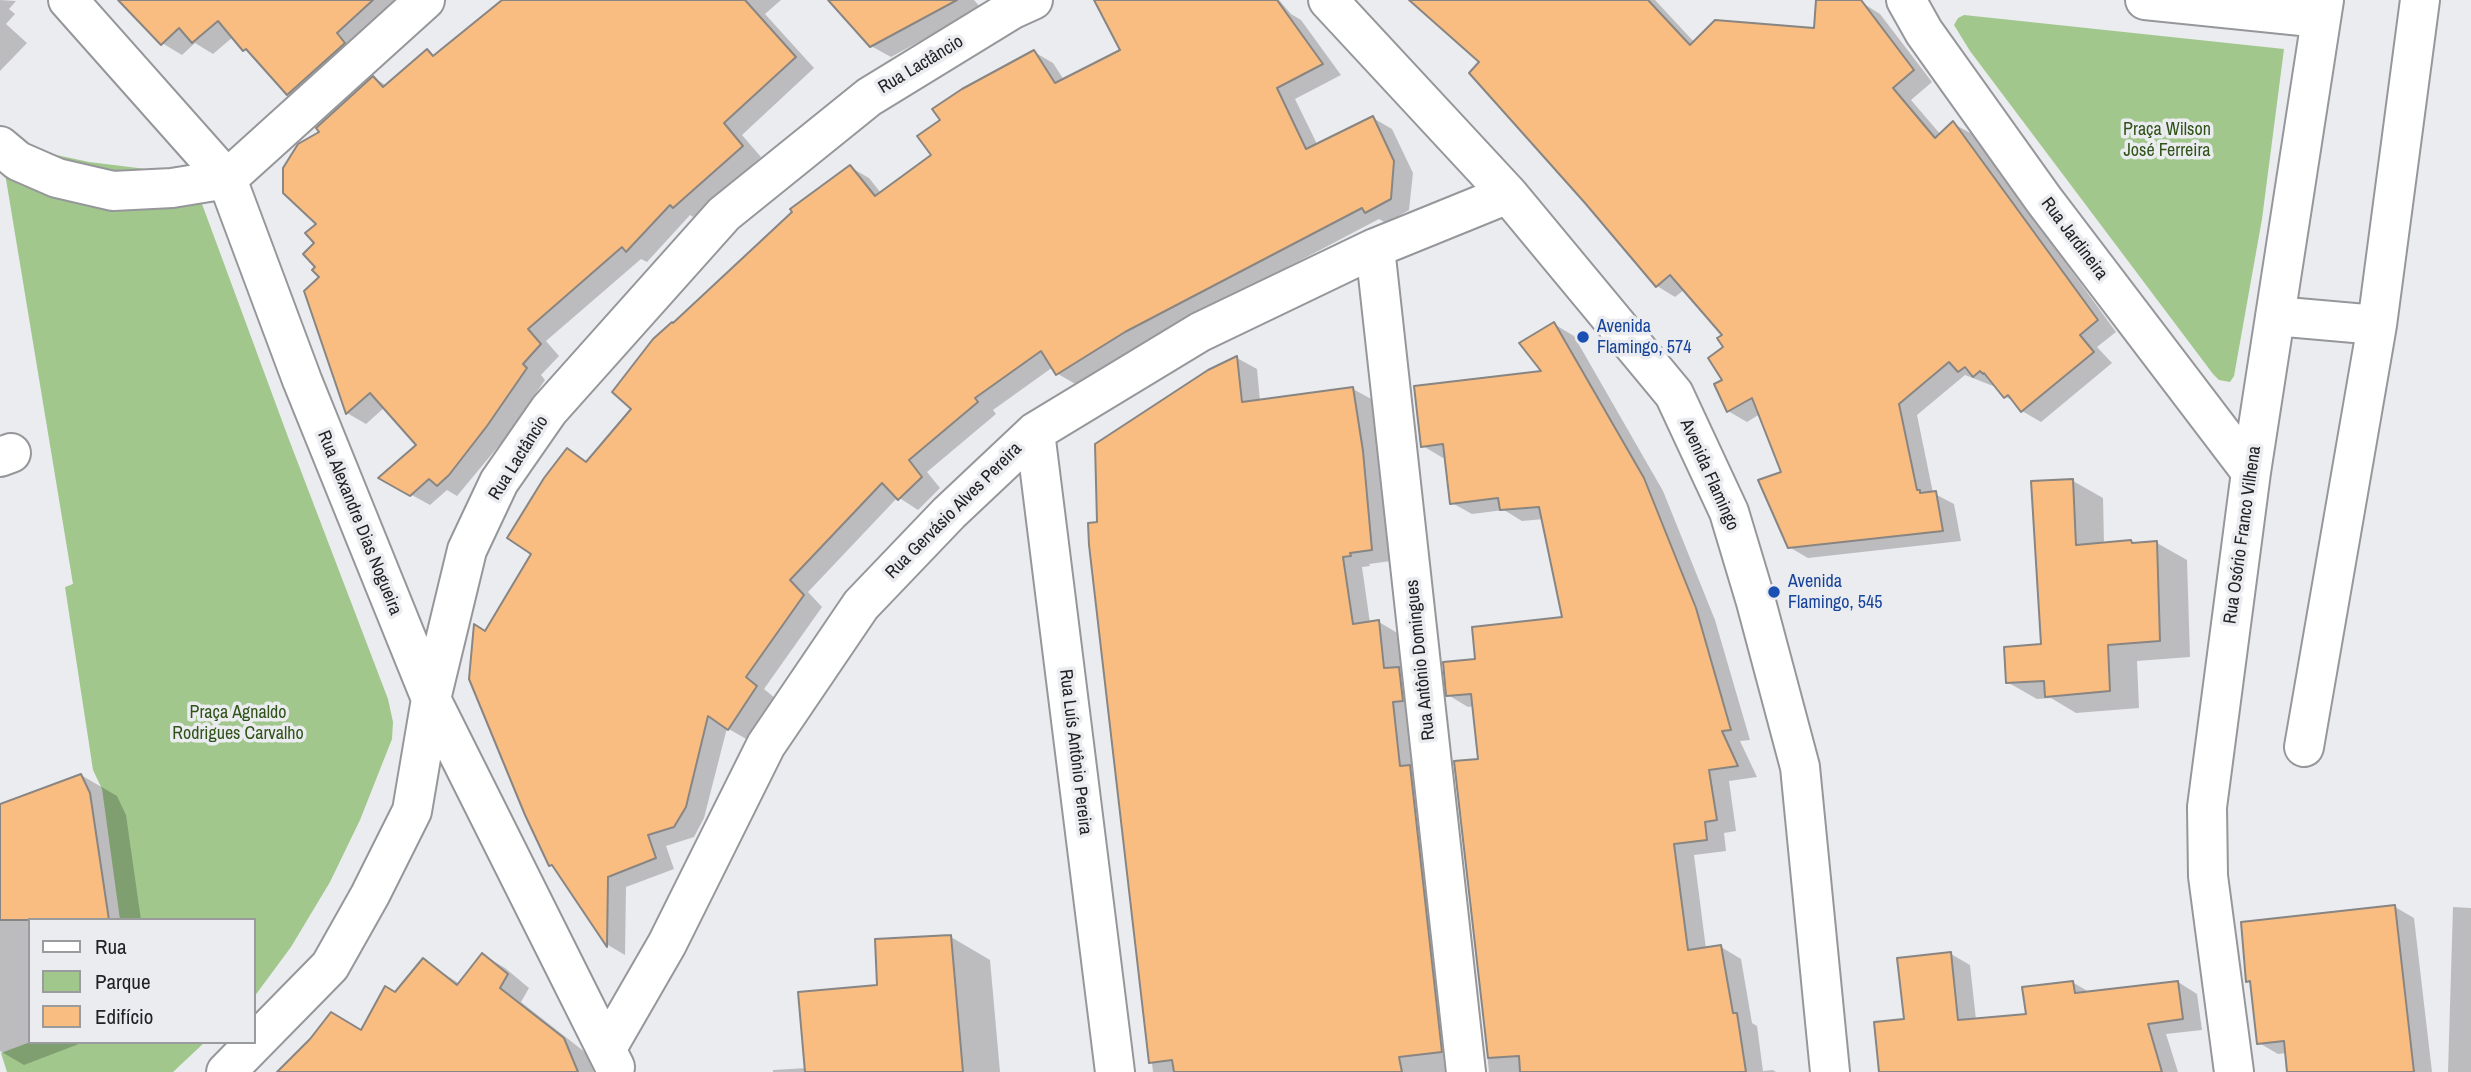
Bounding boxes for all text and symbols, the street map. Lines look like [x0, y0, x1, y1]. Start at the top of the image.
street label: Rua Lactâncio [875, 31, 967, 99]
park label: Praça Wilson José Ferreira [2123, 119, 2211, 162]
street label: Rua Jardineira [2036, 194, 2112, 284]
place label: Avenida Flamingo, 574 [1597, 316, 1691, 358]
marker: Avenida Flamingo, 574 [1575, 329, 1591, 345]
street label: Rua Lactâncio [485, 412, 553, 504]
street label: Avenida Flamingo [1675, 416, 1743, 534]
street label: Rua Alexandre Dias Nogueira [312, 428, 406, 618]
street label: Rua Gervásio Alves Pereira [881, 438, 1027, 584]
street label: Rua Osório Franco Vilhena [2220, 445, 2266, 625]
place label: Avenida Flamingo, 545 [1788, 571, 1882, 614]
street label: Rua Antônio Domingues [1402, 578, 1440, 742]
marker: Avenida Flamingo, 545 [1766, 584, 1782, 600]
street label: Rua Luís Antônio Pereira [1054, 668, 1096, 836]
park label: Praça Agnaldo Rodrigues Carvalho [172, 702, 304, 744]
legend [28, 918, 256, 1044]
text: Rua [95, 932, 127, 961]
text: Parque [95, 967, 151, 996]
text: Edifício [95, 1002, 153, 1031]

